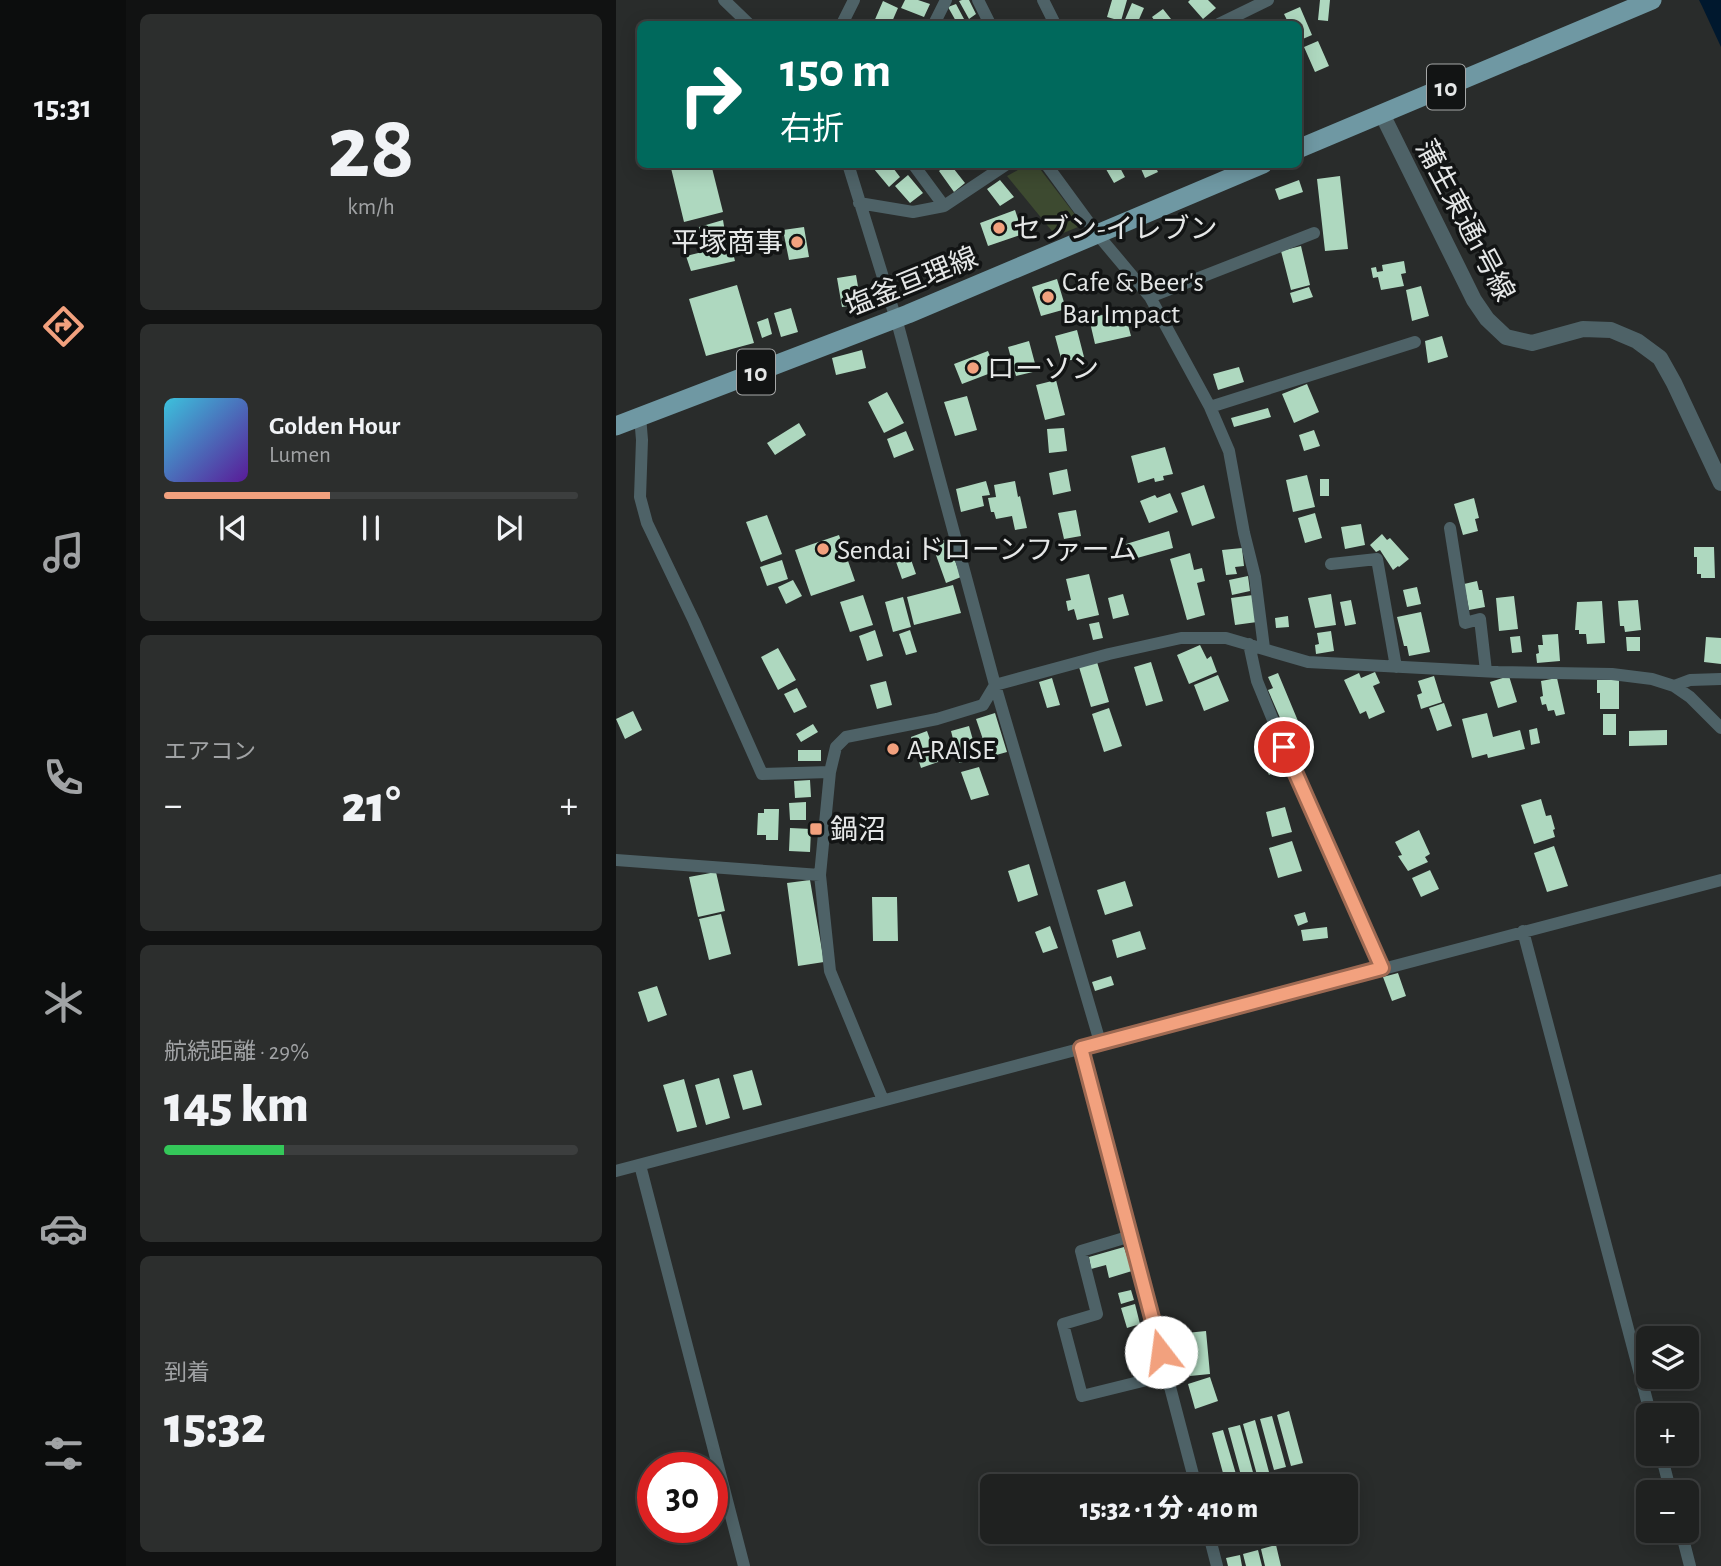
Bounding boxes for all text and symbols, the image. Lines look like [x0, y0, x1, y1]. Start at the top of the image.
text: 150 m [780, 47, 891, 96]
icon: right [665, 49, 756, 140]
road number: 10 [1427, 64, 1465, 110]
text: 15:31 [34, 91, 92, 123]
text: 28 [327, 103, 415, 194]
text: 右折 [780, 113, 844, 145]
street label: 蒲生東通1号線 [1410, 135, 1520, 306]
text: km/h [347, 196, 395, 219]
place label: セブン-イレブン [1013, 214, 1218, 244]
marker: セブン-イレブン [991, 220, 1007, 236]
place label: 平塚商事 [671, 228, 783, 258]
marker: 平塚商事 [789, 234, 805, 250]
street label: 塩釜亘理線 [841, 242, 982, 322]
place label: Cafe & Beer's Bar Impact [1062, 269, 1204, 329]
marker: Cafe & Beer's Bar Impact [1040, 289, 1056, 305]
icon: directions [39, 302, 88, 351]
road number: 10 [737, 350, 775, 394]
place label: ローソン [987, 356, 1099, 384]
marker: ローソン [965, 360, 981, 376]
text: Golden Hour [269, 413, 400, 439]
text: Lumen [269, 444, 331, 467]
icon: previous [214, 509, 252, 547]
icon: pause [352, 509, 390, 547]
icon: next [490, 509, 528, 547]
icon: music [39, 528, 88, 577]
place label: Sendai ドローンファーム [837, 537, 1137, 565]
marker: Sendai ドローンファーム [815, 541, 831, 557]
pin [1254, 717, 1314, 777]
icon: arrive [1265, 728, 1303, 766]
place label: A-RAISE [907, 737, 995, 765]
text: エアコン [164, 741, 256, 764]
marker: A-RAISE [885, 741, 901, 757]
icon: phone [39, 753, 88, 802]
text: 21° [341, 779, 401, 831]
text: − [164, 787, 182, 825]
text: + [560, 787, 578, 825]
place label: 鍋沼 [830, 815, 886, 845]
marker: 鍋沼 [808, 821, 824, 837]
icon: climate [39, 978, 88, 1027]
text: 航続距離 · 29% [164, 1041, 309, 1064]
text: 145 km [164, 1079, 309, 1131]
icon: car [39, 1204, 88, 1253]
position arrow [1124, 1315, 1198, 1389]
map controls [1636, 1326, 1699, 1543]
button: layers [1636, 1326, 1699, 1389]
text: 到着 [164, 1362, 210, 1385]
text: 15:32 [164, 1400, 266, 1452]
button: + [1636, 1403, 1699, 1466]
icon: filters [39, 1429, 88, 1478]
speed limit sign: 30 [637, 1452, 728, 1543]
button: − [1636, 1480, 1699, 1543]
text: 15:32 · 1 分 · 410 m [1080, 1496, 1258, 1522]

